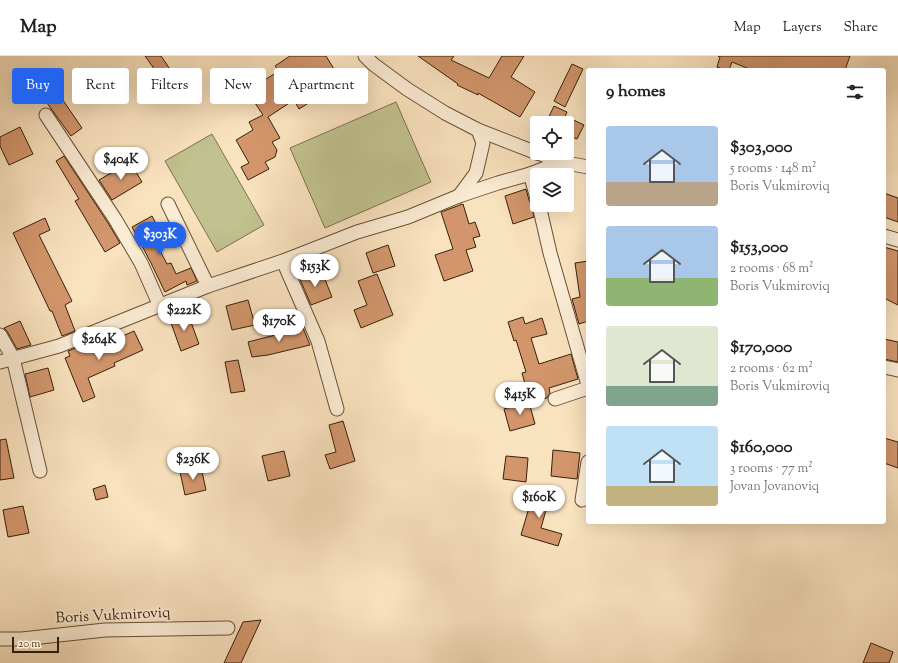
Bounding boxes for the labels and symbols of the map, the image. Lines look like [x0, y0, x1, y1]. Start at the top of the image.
pin: $404K [93, 147, 149, 181]
pin: $303K [132, 222, 188, 256]
pin: $153K [287, 254, 343, 288]
pin: $222K [156, 298, 212, 332]
pin: $170K [251, 309, 307, 343]
pin: $264K [71, 327, 127, 361]
pin: $415K [492, 382, 548, 416]
pin: $236K [165, 447, 221, 481]
pin: $160K [511, 485, 567, 519]
street label: Boris Vukmiroviq [55, 602, 172, 629]
scale bar [12, 635, 59, 654]

